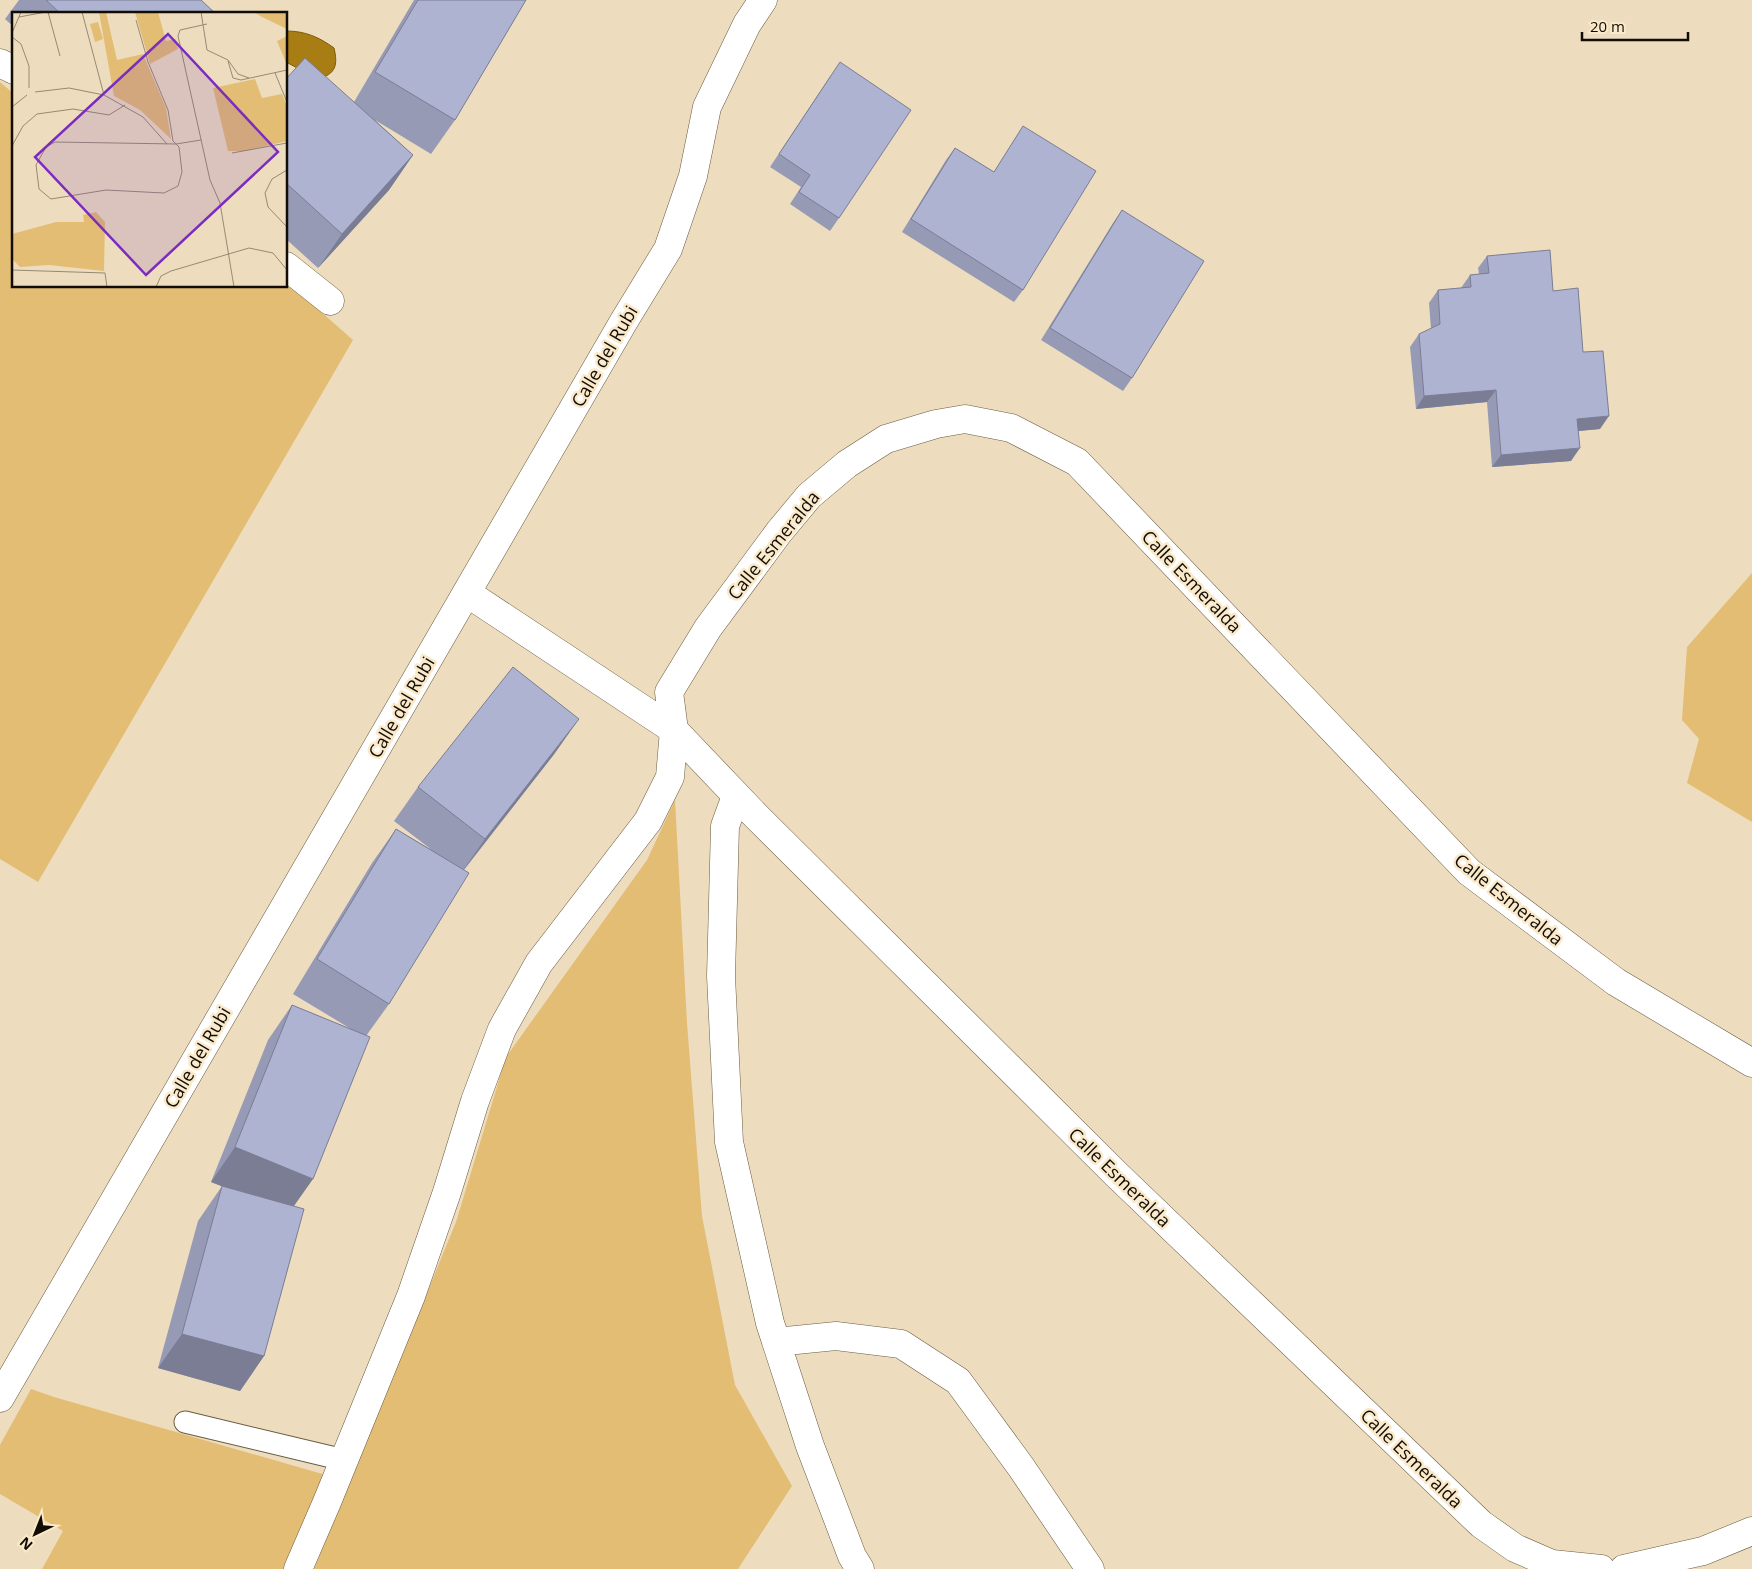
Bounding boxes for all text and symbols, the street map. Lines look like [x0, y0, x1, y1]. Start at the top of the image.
scale bar [1582, 10, 1688, 42]
inset map [12, 12, 288, 288]
text: 20 m [1590, 16, 1625, 36]
street label: Calle del Rubi [565, 301, 643, 411]
street label: Calle Esmeralda [722, 486, 824, 604]
street label: Calle Esmeralda [1137, 525, 1247, 637]
street label: Calle del Rubi [362, 652, 440, 762]
street label: Calle Esmeralda [1450, 848, 1568, 950]
street label: Calle del Rubi [158, 1002, 236, 1112]
street label: Calle Esmeralda [1064, 1122, 1176, 1232]
street label: Calle Esmeralda [1356, 1403, 1468, 1513]
north arrow [10, 1509, 60, 1559]
text: N [15, 1533, 36, 1555]

